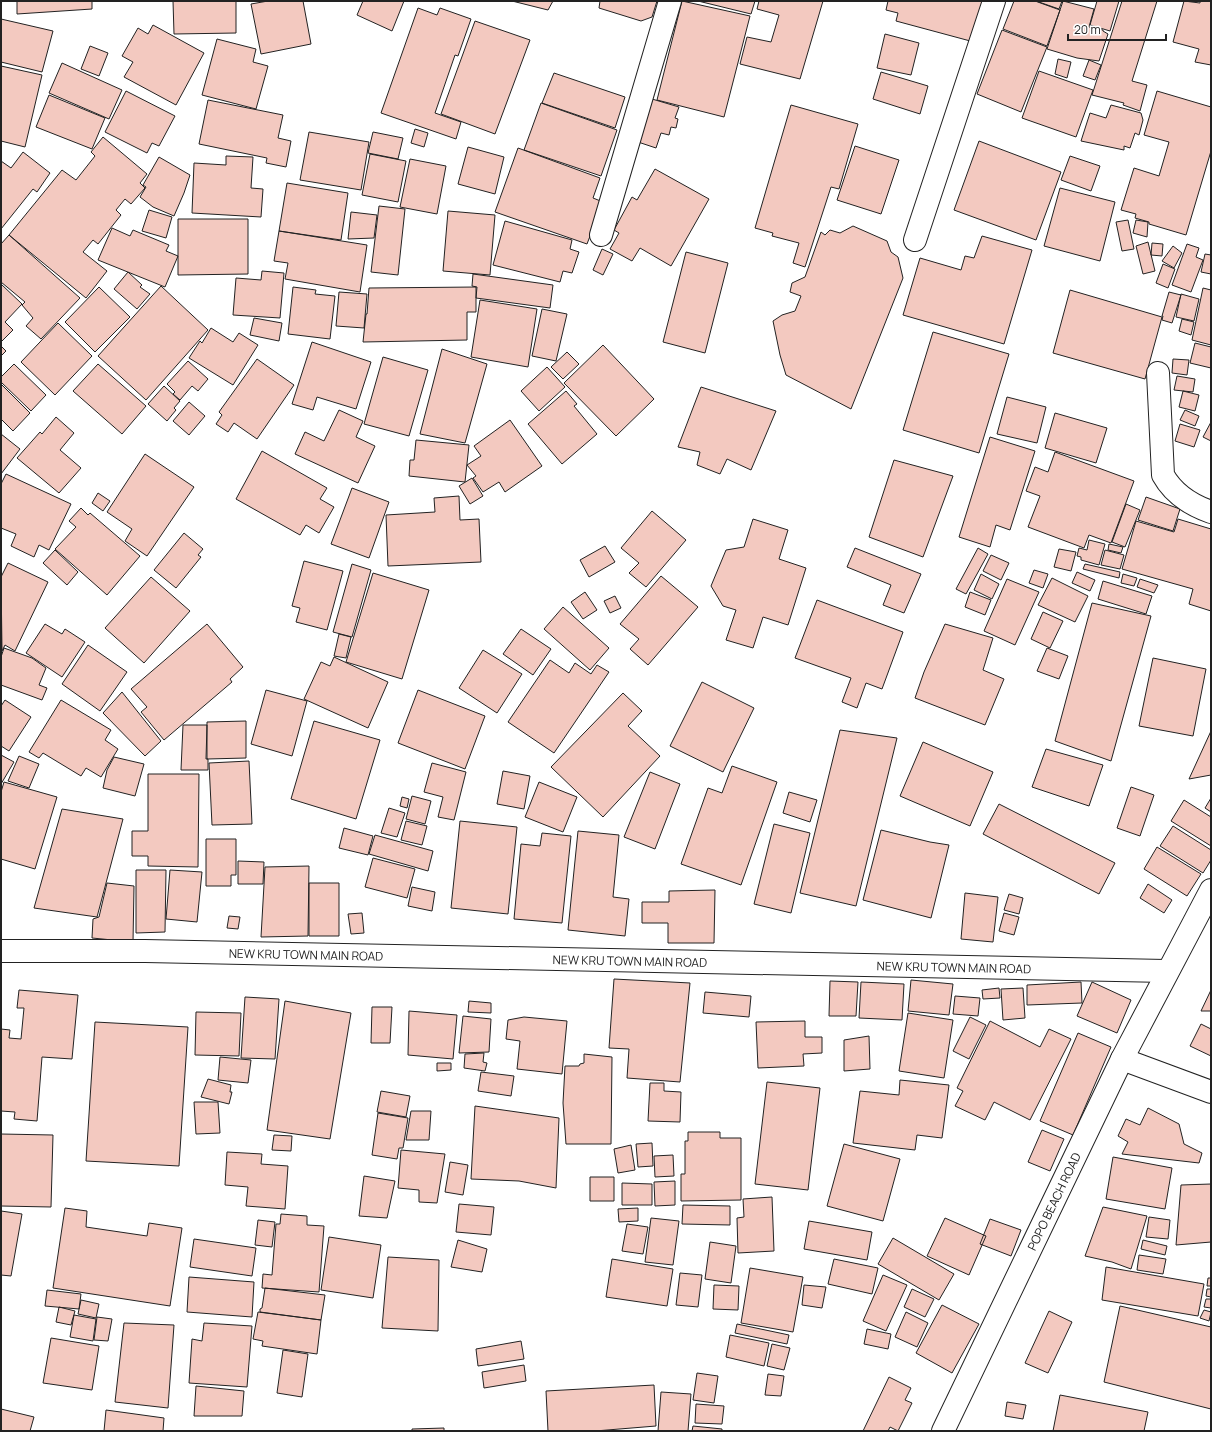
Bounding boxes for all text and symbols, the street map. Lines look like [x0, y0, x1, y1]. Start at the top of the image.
scale bar [1068, 16, 1166, 42]
text: 20 m [1074, 21, 1101, 38]
street label: NEW KRU TOWN MAIN ROAD [229, 944, 383, 964]
street label: NEW KRU TOWN MAIN ROAD [553, 950, 707, 971]
street label: NEW KRU TOWN MAIN ROAD [876, 957, 1031, 977]
street label: POPO BEACH ROAD [1023, 1149, 1084, 1253]

